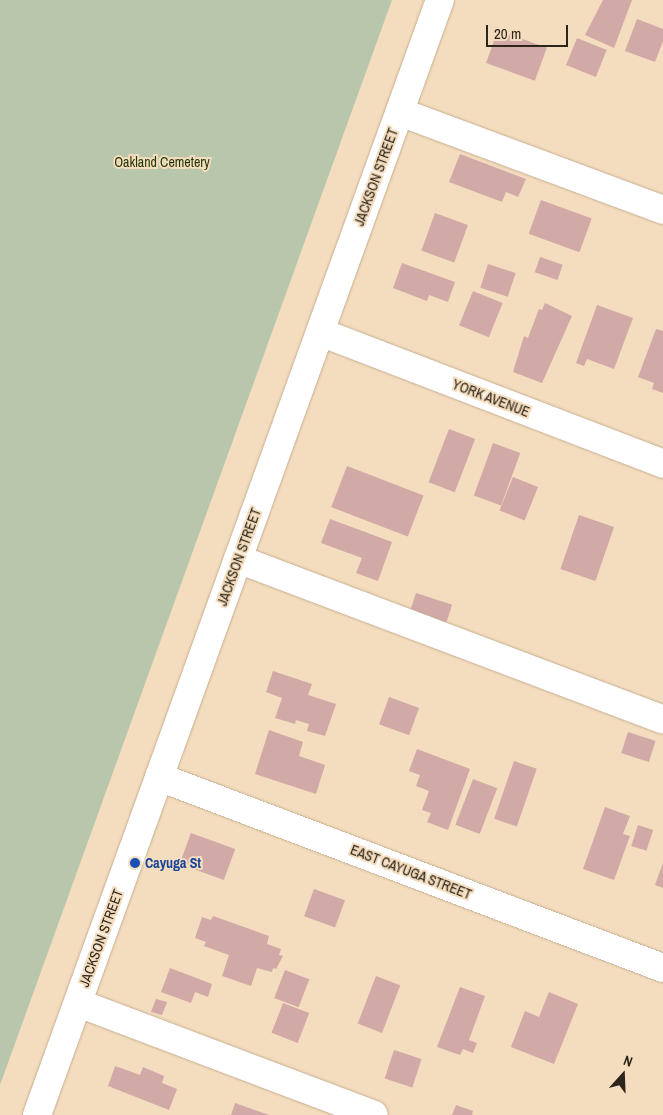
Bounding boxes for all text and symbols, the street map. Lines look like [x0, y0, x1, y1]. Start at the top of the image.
scale bar [488, 15, 570, 47]
text: 20 m [494, 23, 521, 44]
street label: JACKSON STREET [351, 126, 401, 228]
park label: Oakland Cemetery [114, 154, 210, 170]
street label: YORK AVENUE [450, 375, 532, 421]
street label: JACKSON STREET [214, 506, 264, 608]
street label: EAST CAYUGA STREET [348, 841, 474, 903]
place label: Cayuga St [145, 855, 201, 871]
marker: Cayuga St [129, 857, 141, 869]
street label: JACKSON STREET [76, 887, 126, 989]
north arrow [598, 1050, 648, 1100]
text: N [621, 1051, 635, 1071]

